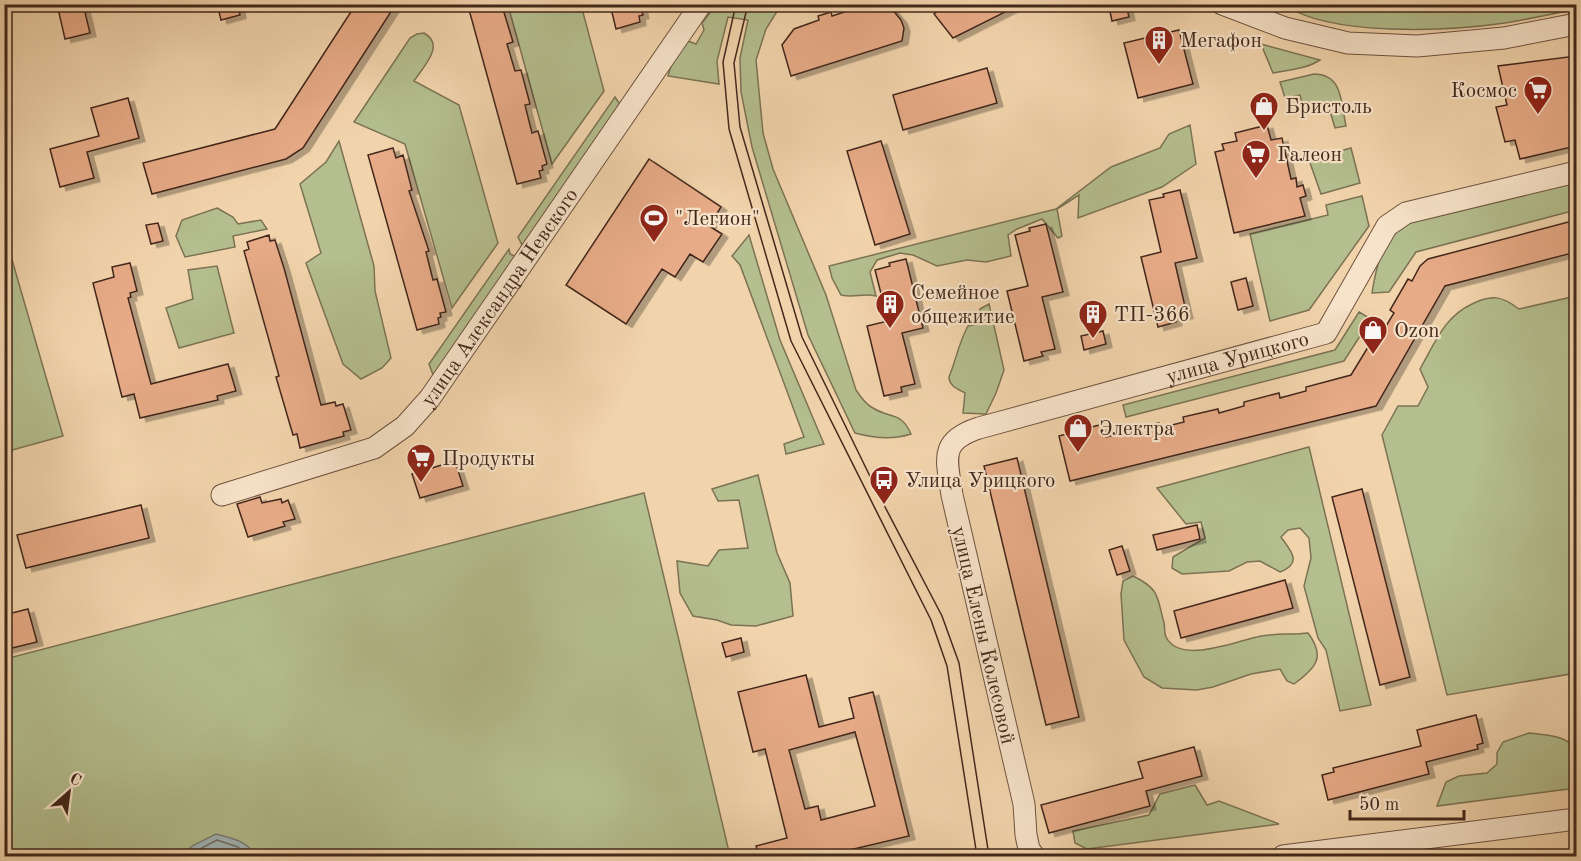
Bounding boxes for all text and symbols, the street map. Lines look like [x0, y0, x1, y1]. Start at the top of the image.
building icon: Мегафон [1143, 24, 1175, 66]
place label: Мегафон [1180, 31, 1262, 52]
supermarket icon: Космос [1522, 74, 1554, 116]
place label: Космос [1450, 81, 1517, 102]
shop icon: Бристоль [1248, 90, 1280, 132]
place label: Бристоль [1285, 97, 1372, 118]
supermarket icon: Галеон [1240, 138, 1272, 180]
place label: Галеон [1277, 145, 1342, 166]
street label: улица Александра Невского [418, 185, 583, 412]
sports icon: "Легион" [638, 202, 670, 244]
place label: "Легион" [675, 209, 760, 230]
place label: Семейное общежитие [911, 283, 1015, 328]
building icon: Семейное общежитие [874, 288, 906, 330]
building icon: ТП-366 [1077, 298, 1109, 340]
place label: ТП-366 [1114, 305, 1190, 326]
shop icon: Ozon [1357, 314, 1389, 356]
place label: Ozon [1394, 321, 1440, 342]
street label: улица Урицкого [1164, 329, 1311, 388]
shop icon: Электра [1062, 412, 1094, 454]
place label: Электра [1099, 419, 1174, 440]
supermarket icon: Продукты [405, 442, 437, 484]
place label: Продукты [442, 449, 535, 470]
bus stop icon: Улица Урицкого [868, 464, 900, 506]
place label: Улица Урицкого [905, 471, 1055, 492]
street label: улица Елены Колесовой [947, 524, 1018, 746]
north arrow [39, 762, 99, 822]
text: С [67, 771, 84, 790]
scale bar [1350, 783, 1464, 821]
text: 50 m [1359, 796, 1399, 814]

